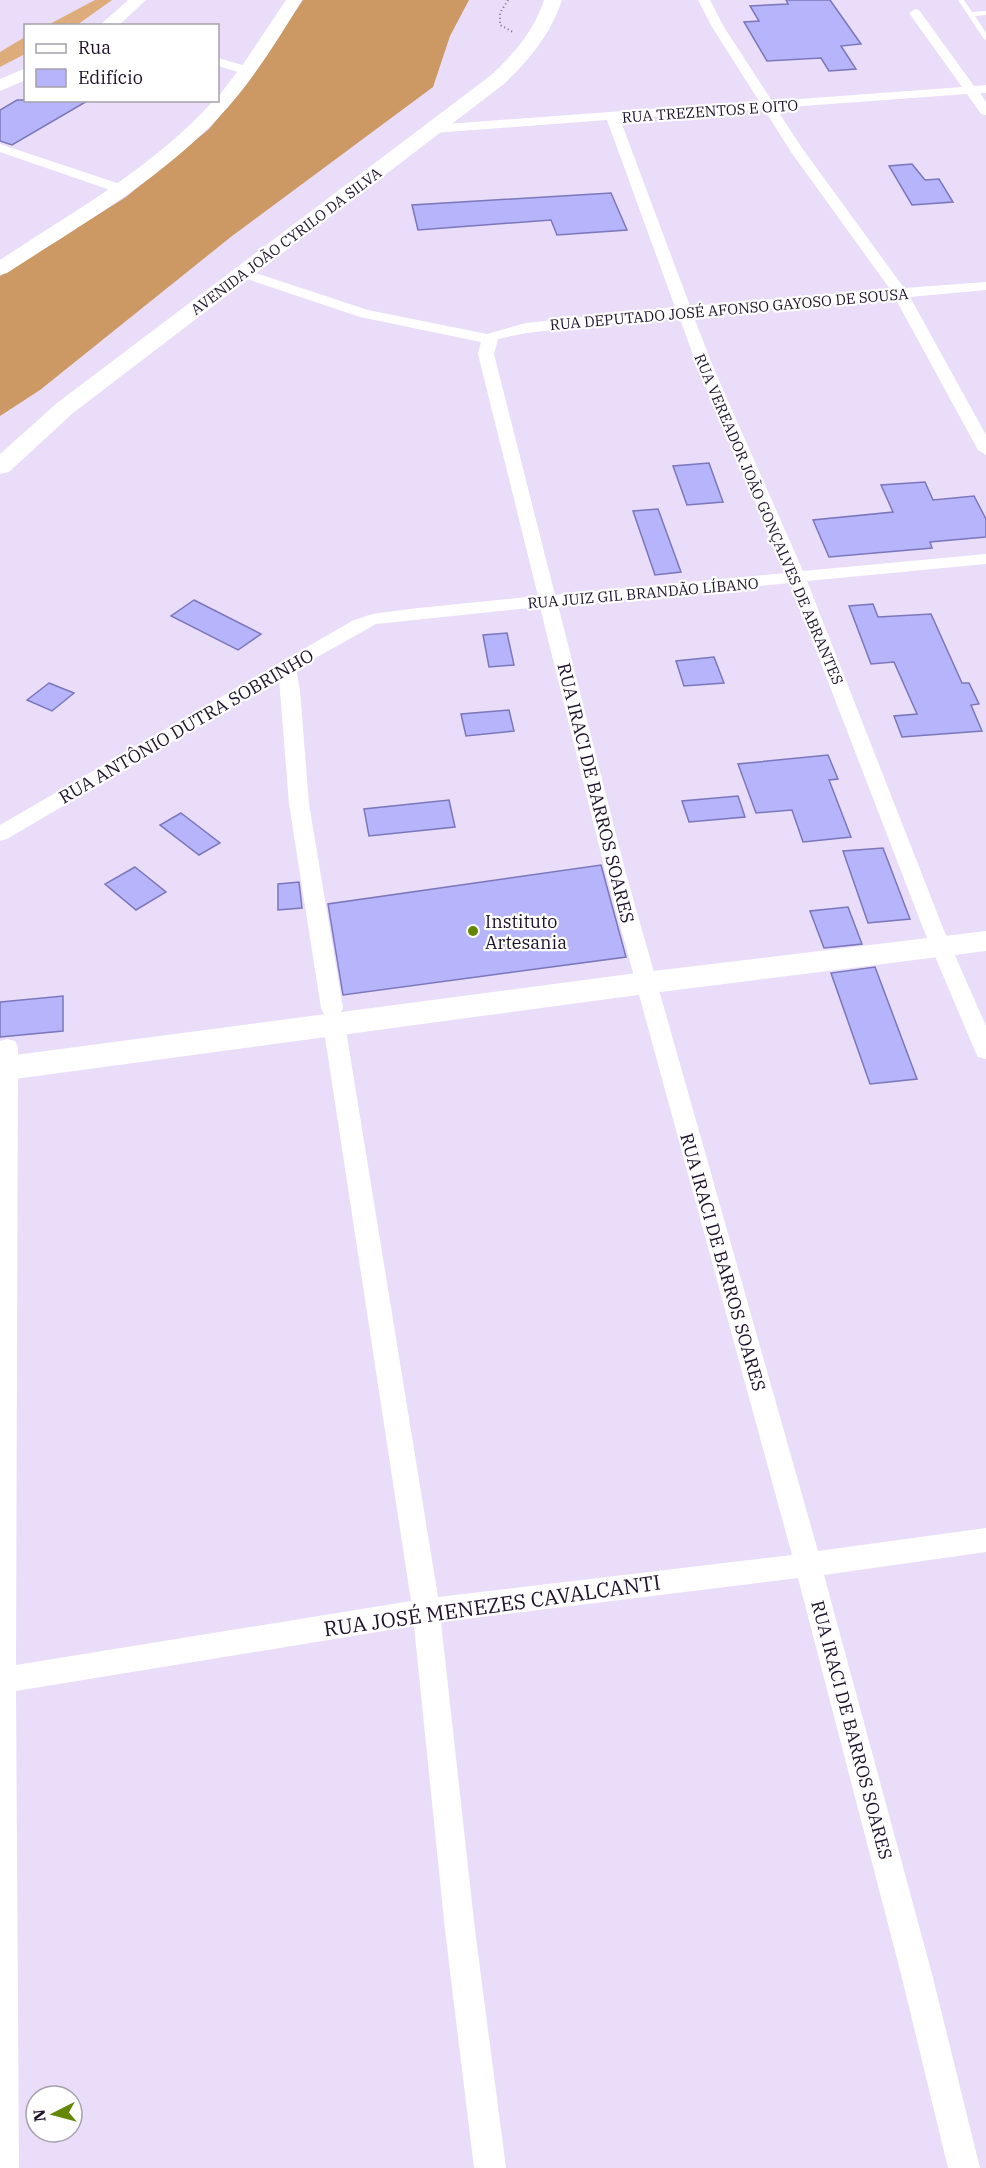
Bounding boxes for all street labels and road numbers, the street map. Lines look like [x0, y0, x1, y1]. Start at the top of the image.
street label: RUA TREZENTOS E OITO [621, 95, 799, 127]
street label: AVENIDA JOÃO CYRILO DA SILVA [187, 163, 386, 319]
street label: RUA DEPUTADO JOSÉ AFONSO GAYOSO DE SOUSA [549, 284, 910, 334]
street label: RUA VEREADOR JOÃO GONÇALVES DE ABRANTES [690, 351, 848, 687]
street label: RUA JUIZ GIL BRANDÃO LÍBANO [527, 573, 759, 613]
street label: RUA ANTÔNIO DUTRA SOBRINHO [54, 643, 318, 809]
street label: RUA IRACI DE BARROS SOARES [552, 660, 640, 926]
street label: RUA IRACI DE BARROS SOARES [675, 1130, 771, 1394]
street label: RUA JOSÉ MENEZES CAVALCANTI [322, 1567, 662, 1643]
street label: RUA IRACI DE BARROS SOARES [806, 1598, 898, 1862]

